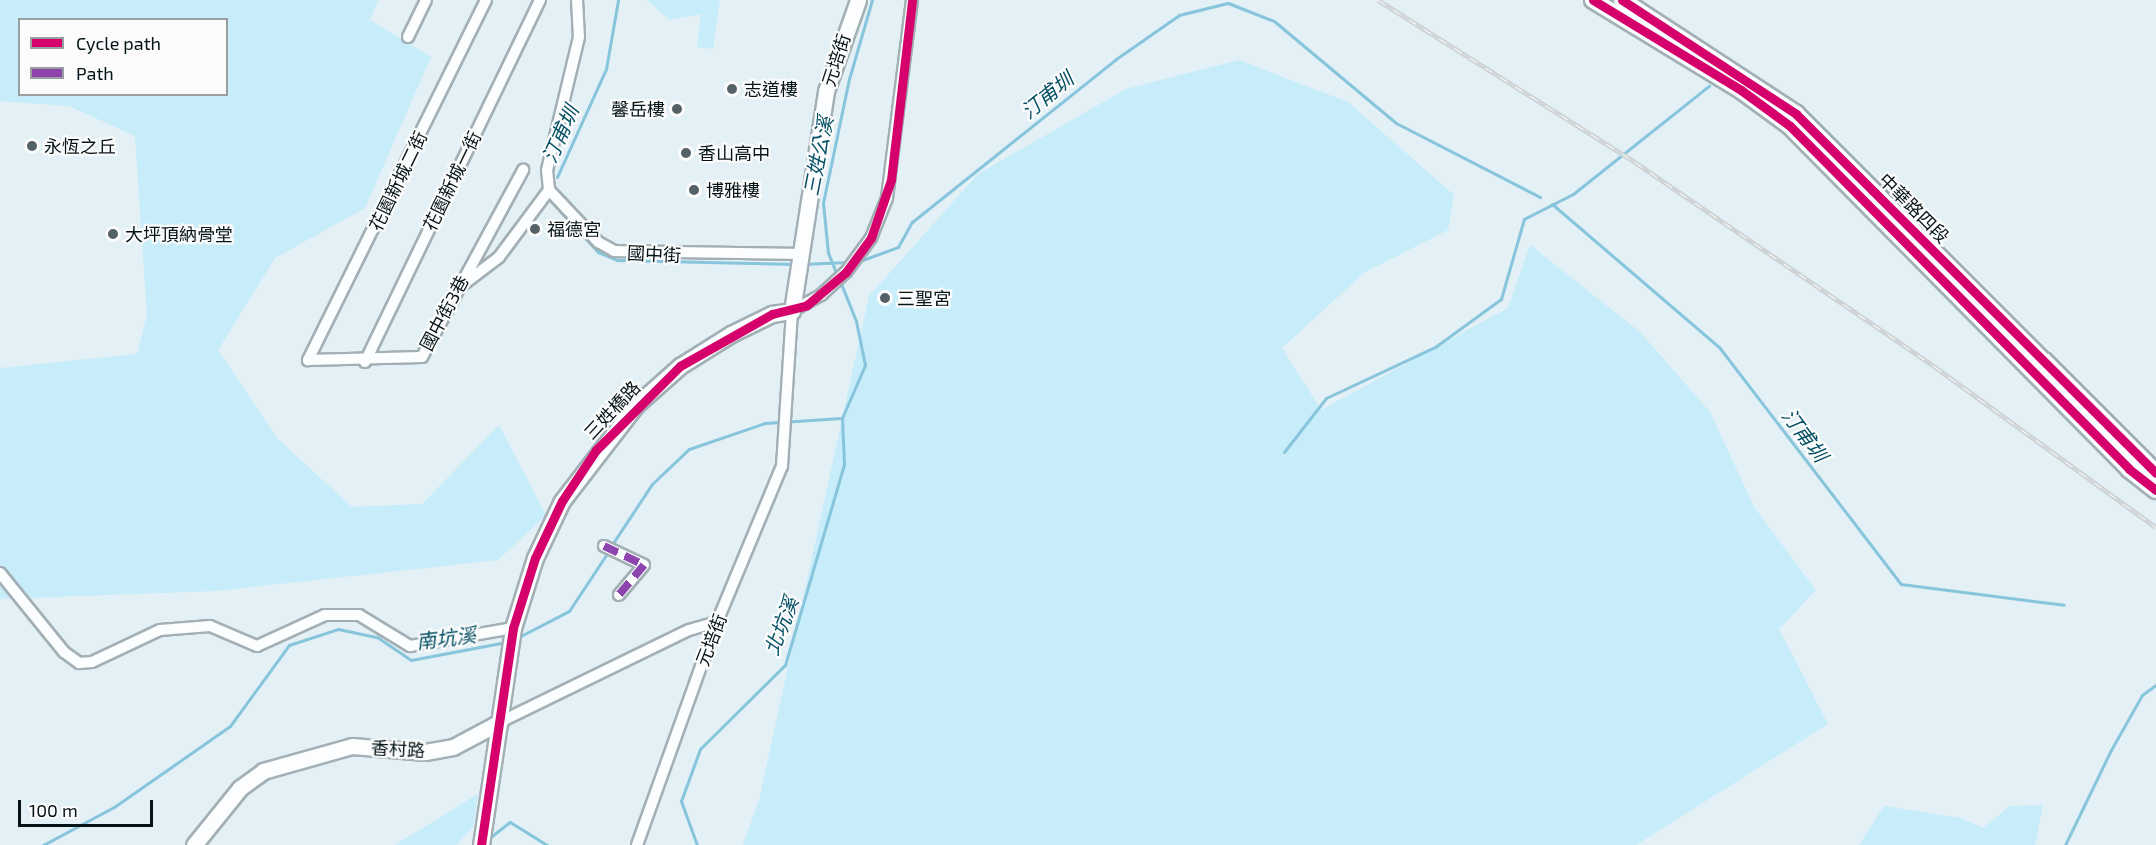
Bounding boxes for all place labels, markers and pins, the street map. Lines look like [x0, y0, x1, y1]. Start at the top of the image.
place label: 志道樓 [744, 78, 798, 100]
marker: 志道樓 [725, 82, 739, 96]
place label: 馨岳樓 [611, 98, 665, 120]
marker: 馨岳樓 [670, 102, 684, 116]
place label: 永恆之丘 [44, 135, 116, 157]
marker: 永恆之丘 [25, 139, 39, 153]
place label: 香山高中 [698, 142, 770, 164]
marker: 香山高中 [679, 146, 693, 160]
place label: 博雅樓 [706, 179, 760, 201]
marker: 博雅樓 [687, 183, 701, 197]
place label: 福德宮 [547, 218, 601, 240]
marker: 福德宮 [528, 222, 542, 236]
place label: 大坪頂納骨堂 [125, 223, 233, 245]
marker: 大坪頂納骨堂 [106, 227, 120, 241]
place label: 三聖宮 [897, 287, 951, 309]
marker: 三聖宮 [878, 291, 892, 305]

